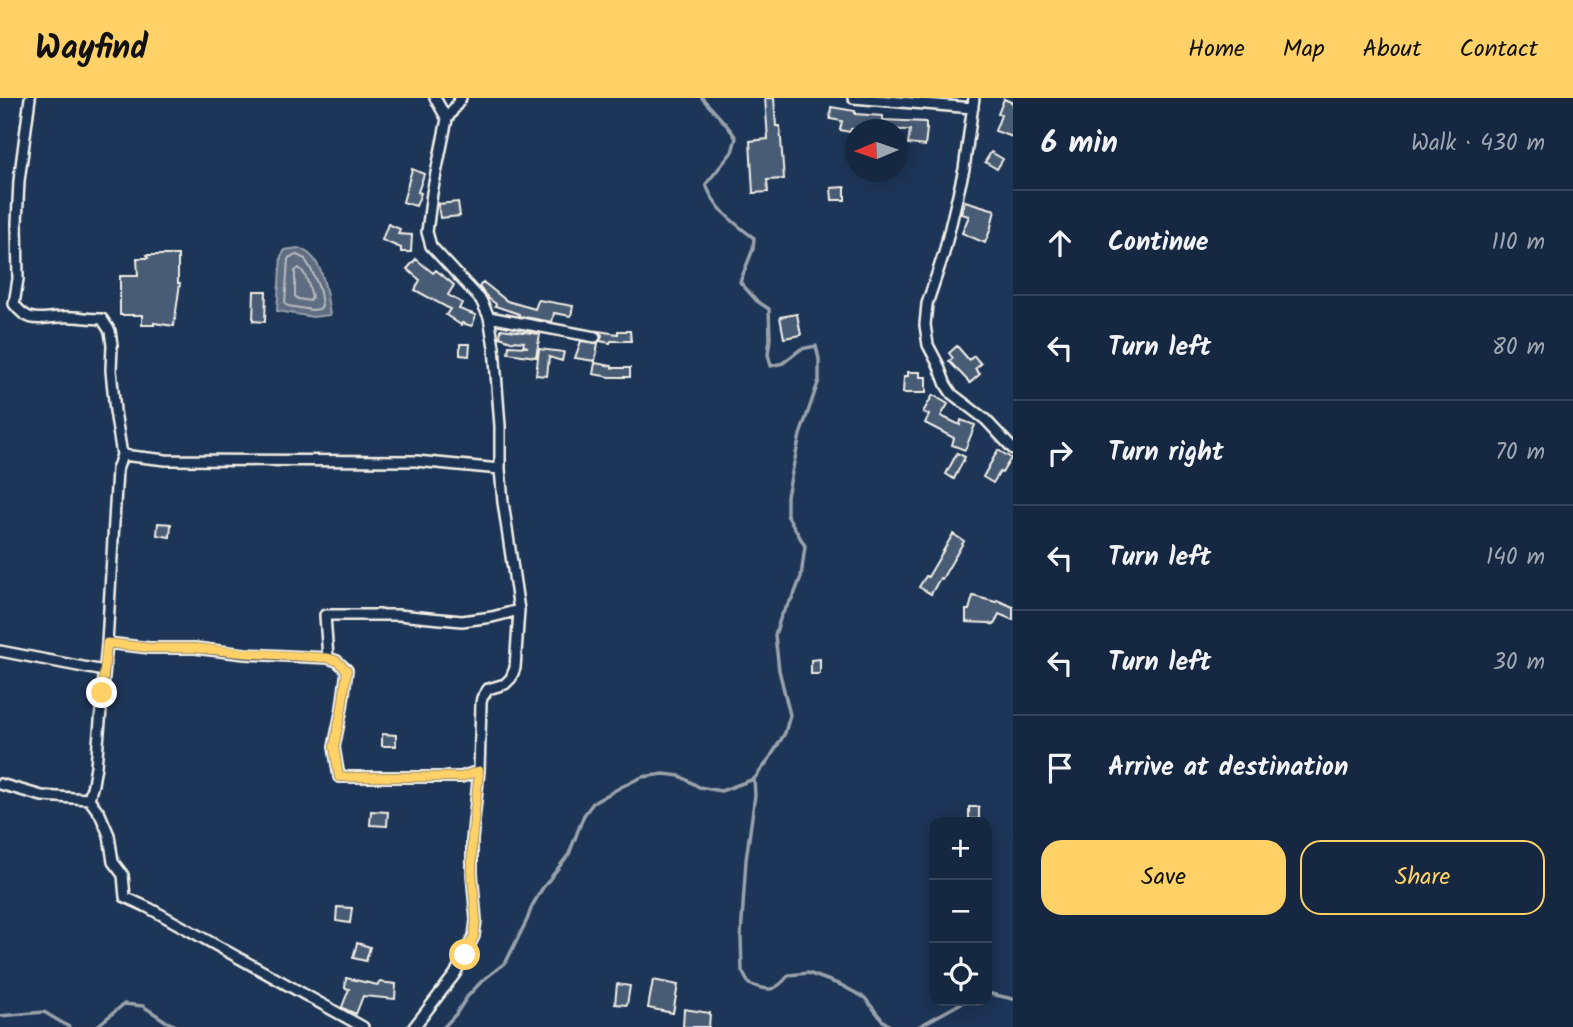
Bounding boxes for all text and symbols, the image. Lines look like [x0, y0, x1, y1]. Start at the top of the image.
text: Wayfind [35, 23, 148, 76]
text: Home [1188, 30, 1245, 69]
text: Map [1283, 30, 1325, 69]
text: About [1363, 30, 1421, 69]
text: Contact [1459, 30, 1538, 69]
north arrow [845, 119, 908, 182]
text: 6 min [1041, 120, 1118, 168]
text: Walk · 430 m [1411, 126, 1545, 162]
text: Continue [1108, 222, 1209, 264]
icon: ahead [1041, 224, 1079, 262]
text: 110 m [1492, 225, 1545, 261]
text: Turn left [1108, 327, 1211, 369]
icon: left [1041, 329, 1079, 367]
text: 80 m [1492, 330, 1545, 366]
text: Turn right [1108, 432, 1224, 474]
icon: right [1041, 434, 1079, 472]
text: 70 m [1495, 435, 1545, 471]
text: Turn left [1108, 537, 1211, 579]
icon: left [1041, 539, 1079, 577]
text: 140 m [1486, 540, 1545, 576]
text: Turn left [1108, 642, 1211, 684]
icon: left [1041, 644, 1079, 682]
text: 30 m [1493, 645, 1545, 681]
route end [86, 677, 117, 708]
text: Arrive at destination [1108, 747, 1348, 789]
icon: arrive [1041, 749, 1079, 787]
map controls [929, 817, 992, 1006]
button: + [929, 817, 992, 880]
button: Save [1041, 840, 1286, 915]
button: Share [1300, 840, 1545, 915]
button: − [929, 880, 992, 943]
route start [449, 939, 480, 970]
button: locate [929, 943, 992, 1006]

